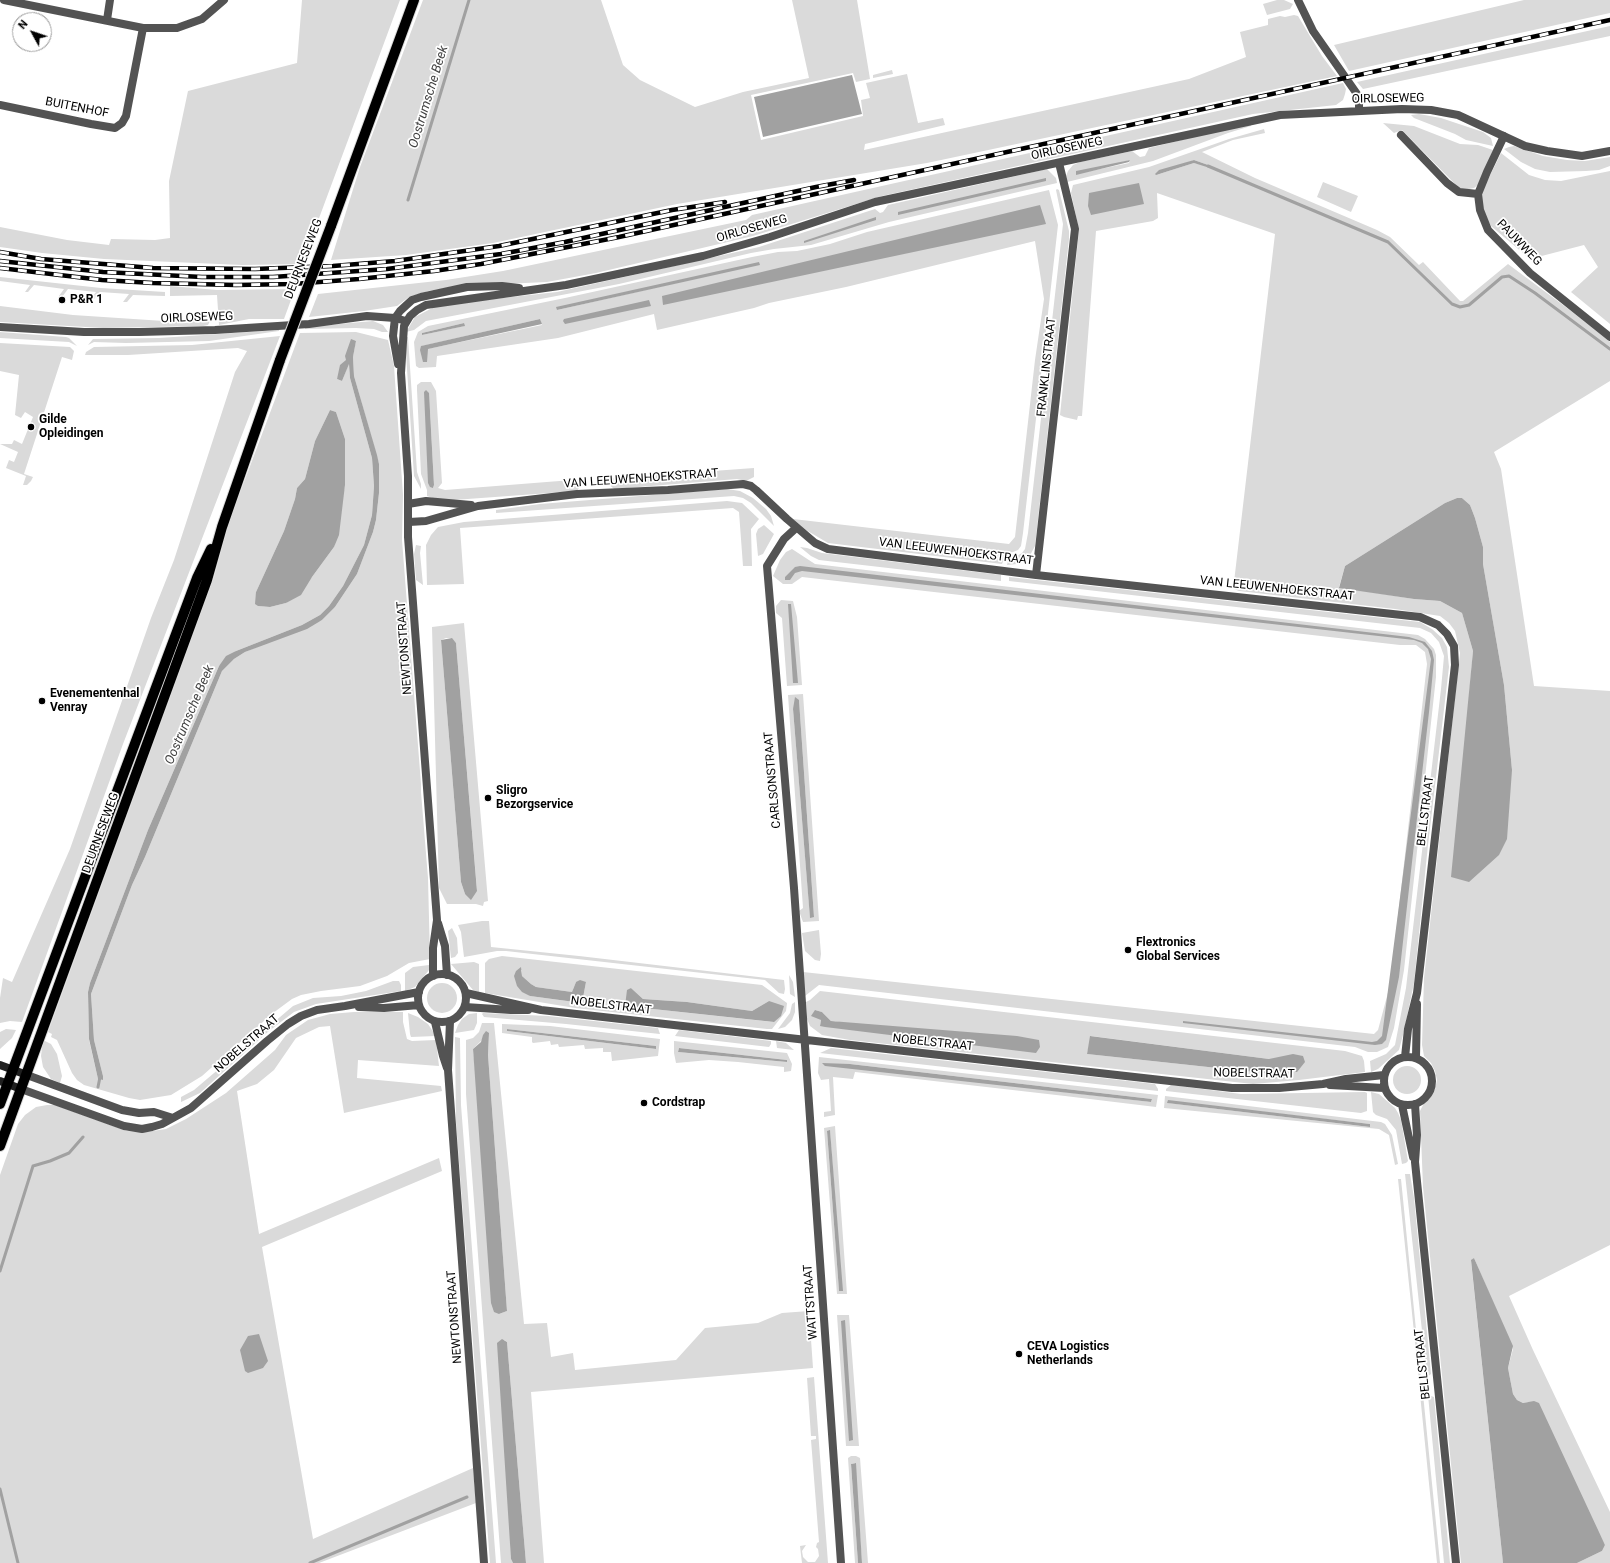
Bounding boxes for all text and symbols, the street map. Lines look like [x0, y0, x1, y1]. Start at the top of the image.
north arrow [12, 12, 52, 52]
text: N [16, 17, 31, 32]
water label: Oostrumsche Beek [406, 44, 452, 150]
street label: OIRLOSEWEG [1351, 91, 1425, 107]
street label: BUITENHOF [44, 95, 110, 121]
street label: OIRLOSEWEG [1030, 134, 1104, 164]
street label: OIRLOSEWEG [715, 212, 789, 246]
street label: DEURNESEWEG [282, 217, 326, 301]
street label: PAUWWEG [1493, 217, 1545, 269]
place label: P&R 1 [70, 293, 103, 307]
marker: P&R 1 [57, 295, 67, 305]
street label: OIRLOSEWEG [160, 310, 234, 326]
street label: FRANKLINSTRAAT [1035, 317, 1059, 417]
place label: Gilde Opleidingen [39, 413, 104, 441]
marker: Gilde Opleidingen [26, 422, 36, 432]
street label: VAN LEEUWENHOEKSTRAAT [563, 466, 719, 492]
street label: VAN LEEUWENHOEKSTRAAT [878, 535, 1034, 569]
street label: VAN LEEUWENHOEKSTRAAT [1199, 574, 1355, 604]
street label: NEWTONSTRAAT [395, 601, 415, 695]
water label: Oostrumsche Beek [162, 663, 218, 767]
place label: Evenementenhal Venray [50, 687, 139, 715]
marker: Evenementenhal Venray [37, 696, 47, 706]
street label: CARLSONSTRAAT [762, 731, 784, 829]
street label: BELLSTRAAT [1415, 775, 1437, 847]
place label: Sligro Bezorgservice [496, 784, 573, 812]
street label: DEURNESEWEG [80, 791, 122, 875]
marker: Sligro Bezorgservice [483, 793, 493, 803]
place label: Flextronics Global Services [1136, 936, 1220, 964]
marker: Flextronics Global Services [1123, 945, 1133, 955]
street label: NOBELSTRAAT [570, 994, 652, 1018]
street label: NOBELSTRAAT [212, 1012, 282, 1076]
street label: NOBELSTRAAT [892, 1032, 974, 1054]
street label: NOBELSTRAAT [1213, 1066, 1295, 1082]
place label: Cordstrap [652, 1096, 705, 1110]
marker: Cordstrap [639, 1098, 649, 1108]
street label: WATTSTRAAT [801, 1264, 821, 1340]
street label: NEWTONSTRAAT [445, 1270, 465, 1364]
street label: BELLSTRAAT [1412, 1328, 1434, 1400]
place label: CEVA Logistics Netherlands [1027, 1340, 1109, 1368]
marker: CEVA Logistics Netherlands [1014, 1349, 1024, 1359]

